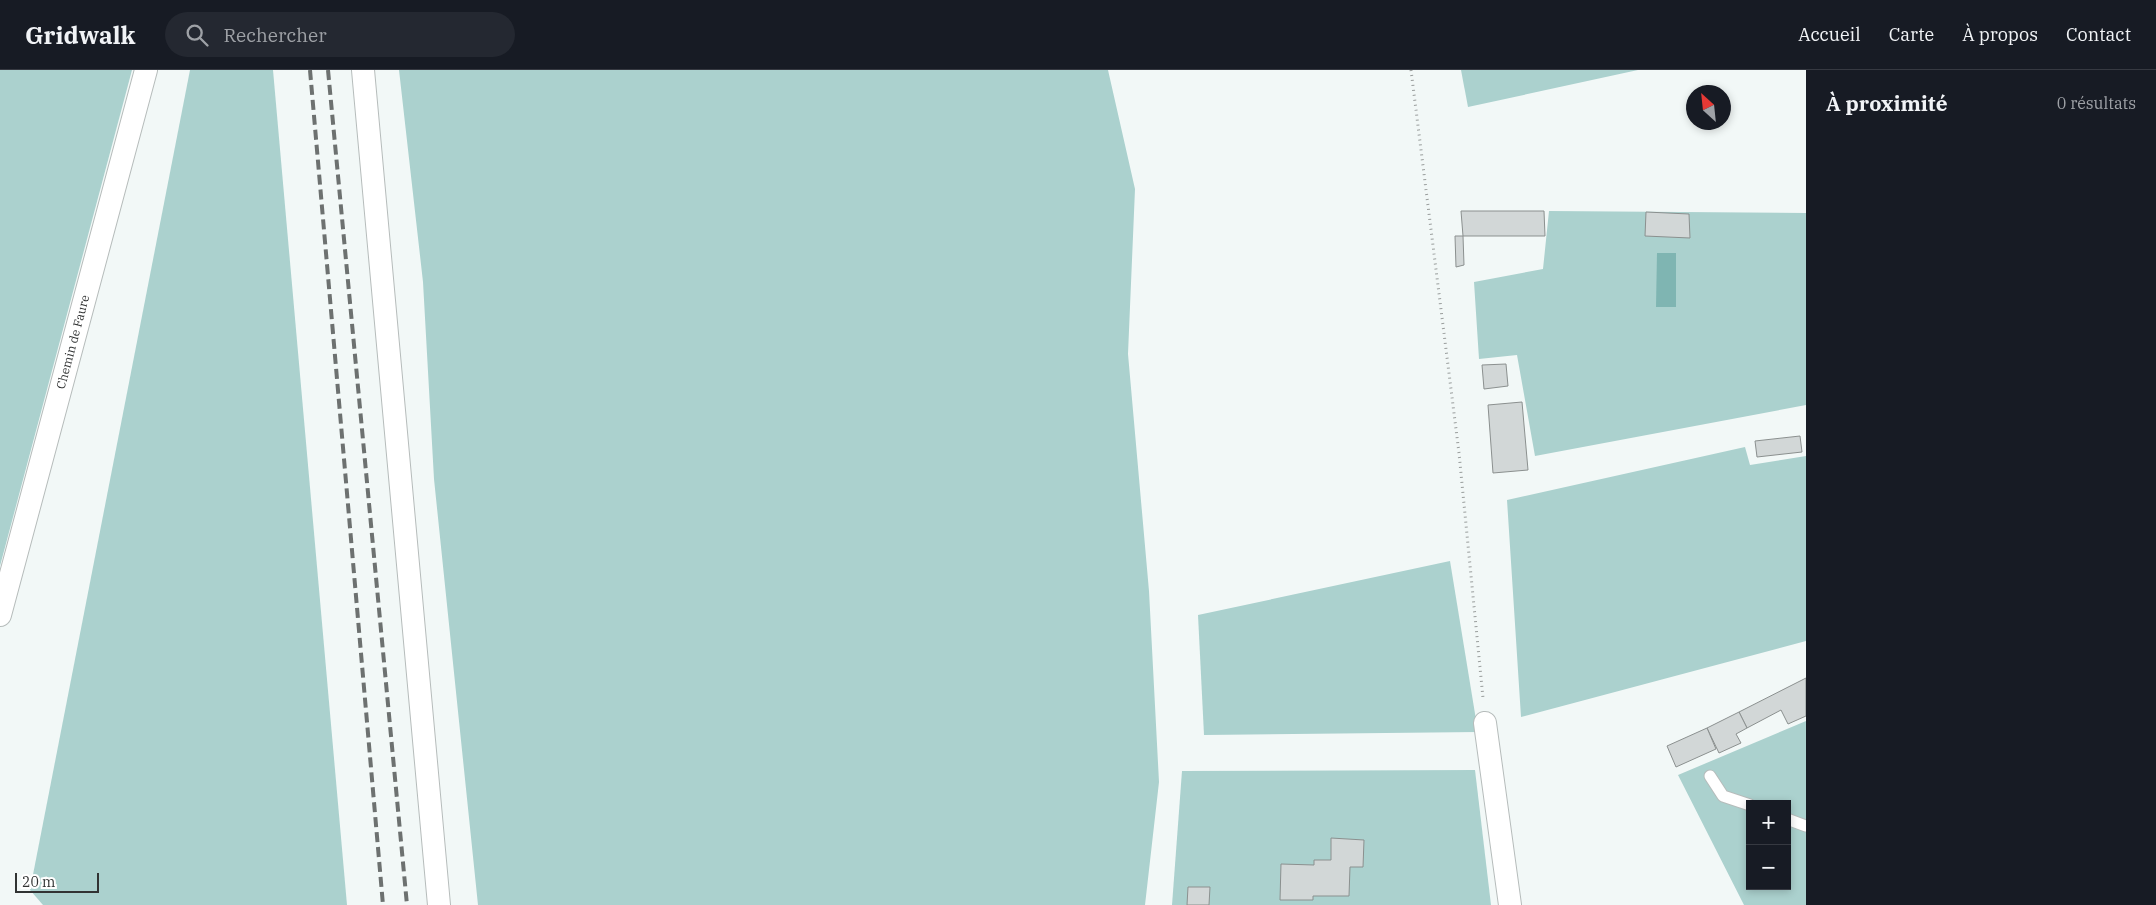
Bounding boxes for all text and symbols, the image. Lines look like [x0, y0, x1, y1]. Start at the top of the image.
search box [165, 12, 515, 57]
text: Gridwalk [25, 19, 135, 51]
icon: search [183, 21, 211, 49]
text: Rechercher [223, 23, 327, 47]
text: Accueil [1798, 23, 1861, 46]
text: Carte [1889, 23, 1934, 46]
text: À propos [1962, 23, 2038, 46]
text: Contact [2066, 23, 2131, 46]
north arrow [1686, 85, 1731, 130]
text: À proximité [1826, 89, 1948, 117]
text: 0 résultats [2057, 93, 2136, 113]
street label: Chemin de Faure [53, 293, 92, 390]
map controls [1746, 800, 1791, 890]
button: + [1746, 800, 1791, 845]
button: − [1746, 845, 1791, 890]
scale bar [15, 870, 99, 893]
text: 20 m [22, 873, 55, 891]

